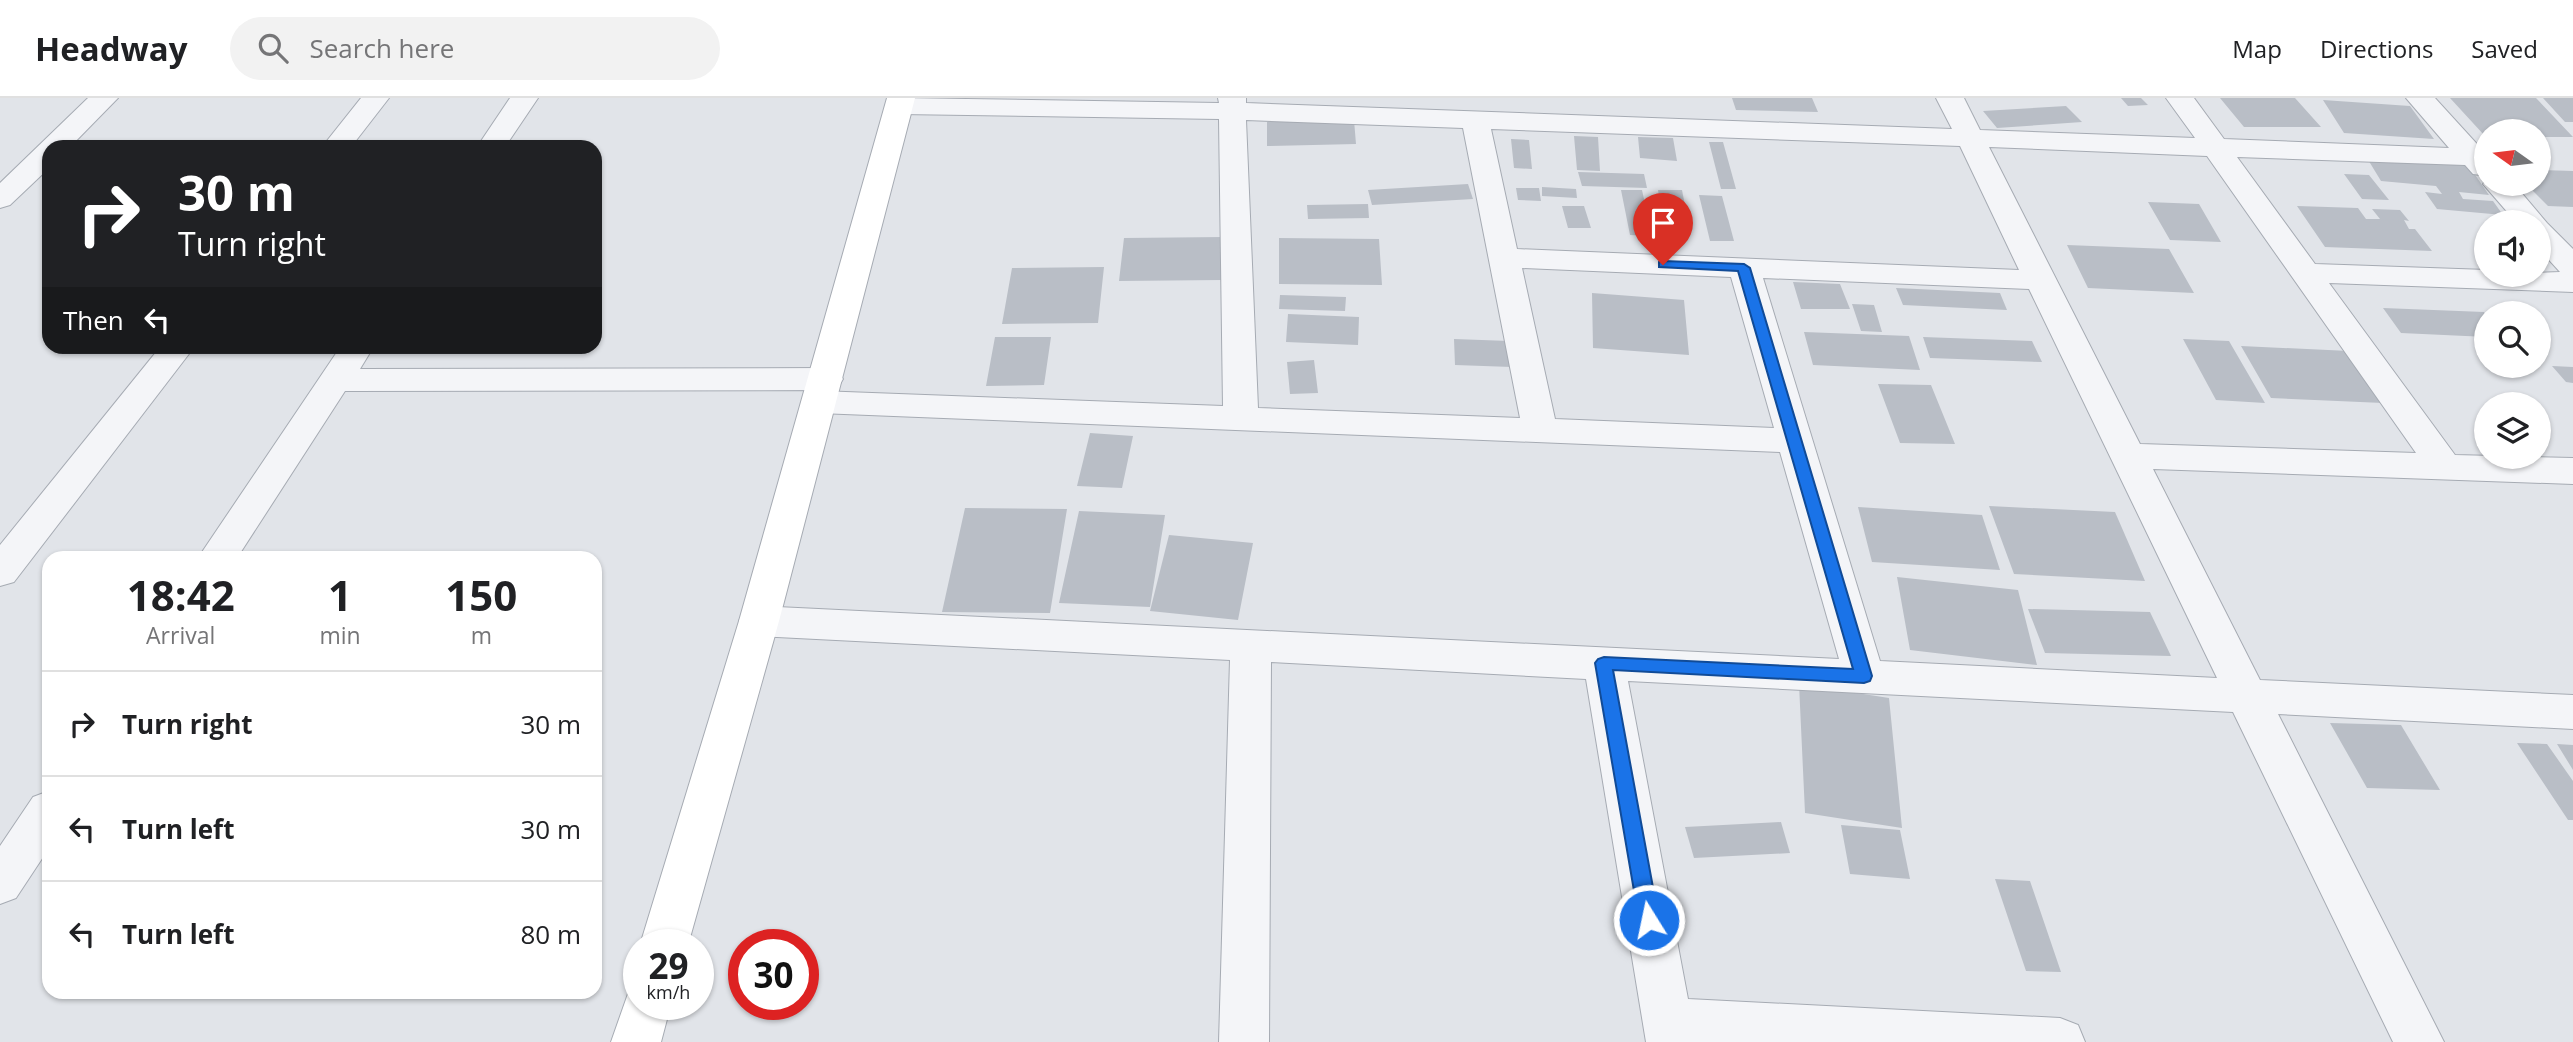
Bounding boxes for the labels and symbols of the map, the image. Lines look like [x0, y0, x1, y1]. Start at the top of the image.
north arrow [2474, 119, 2552, 196]
pin [1633, 193, 1693, 265]
position arrow [1612, 883, 1686, 957]
speed limit sign: 30 [728, 929, 819, 1020]

